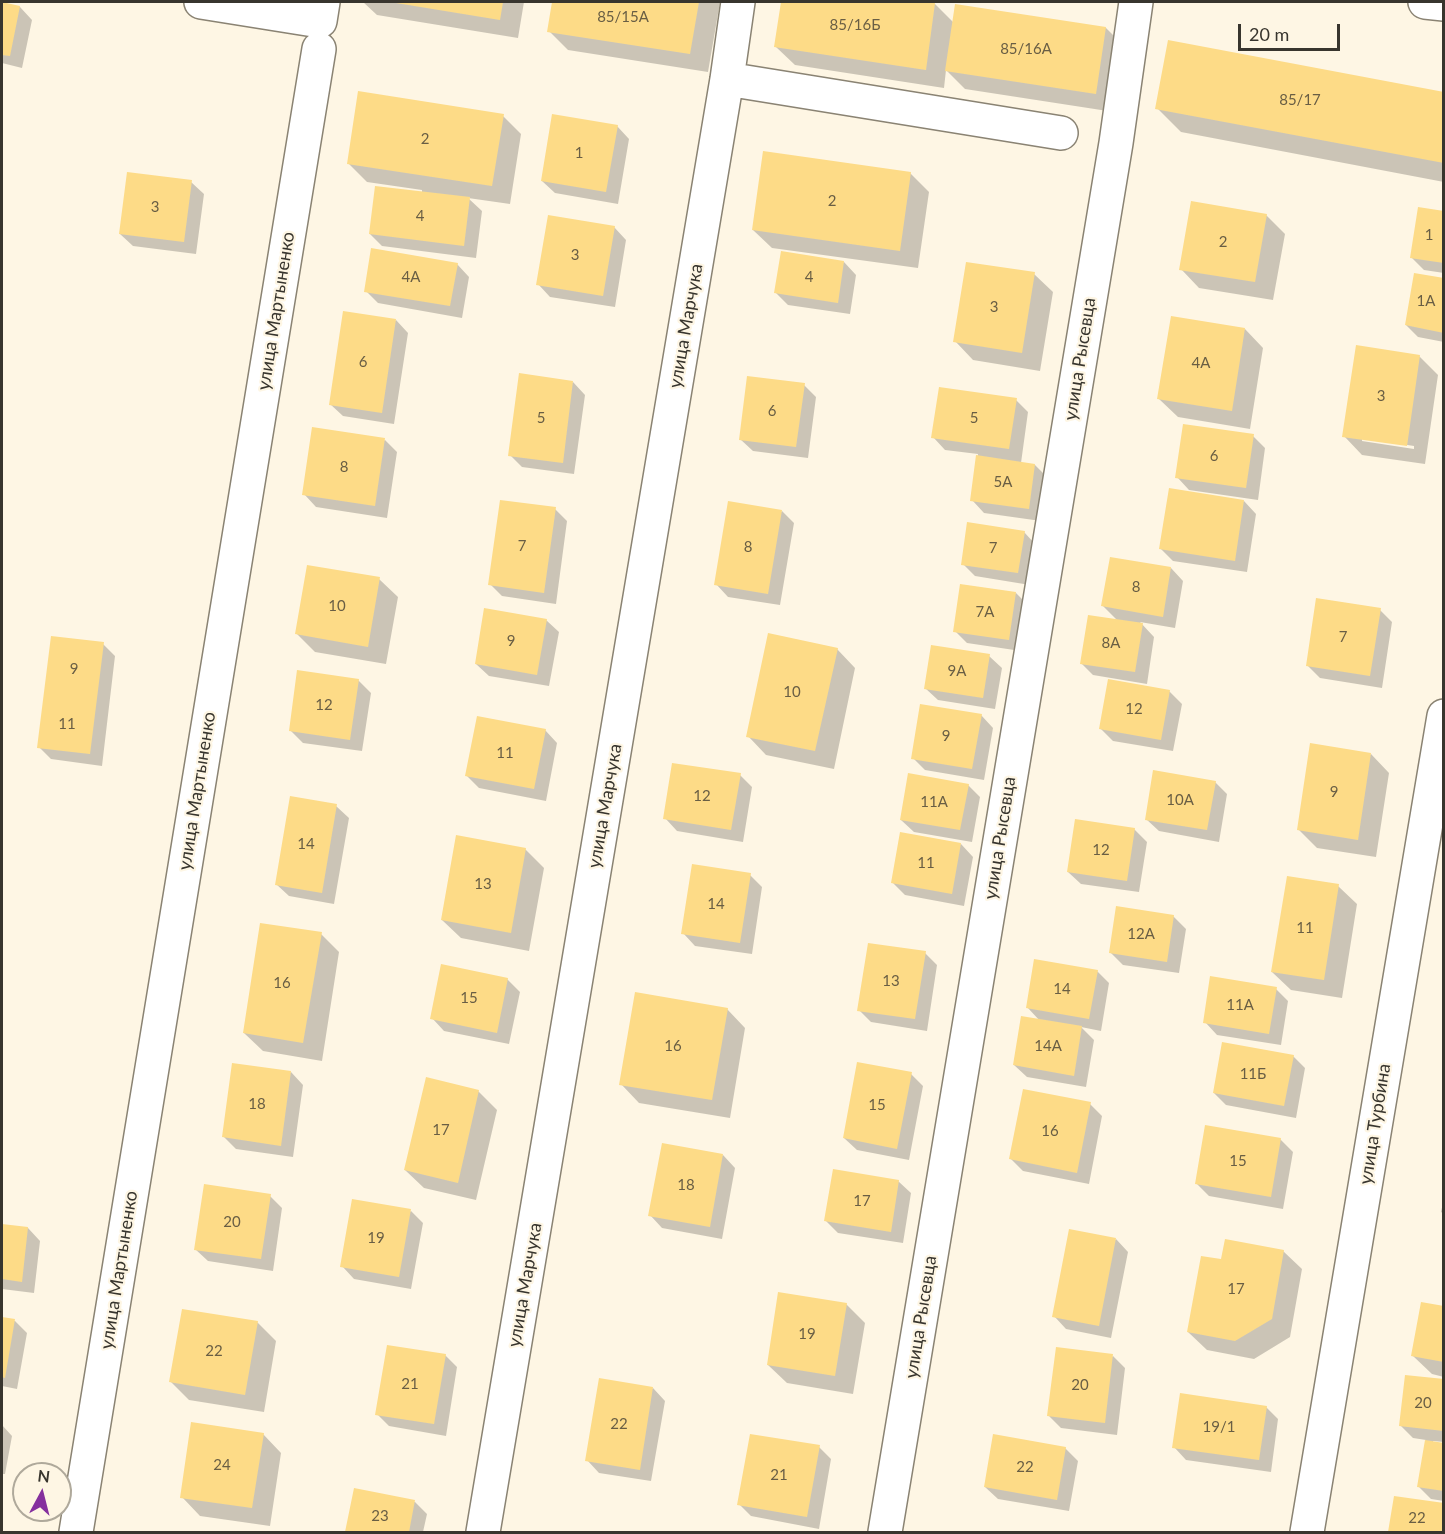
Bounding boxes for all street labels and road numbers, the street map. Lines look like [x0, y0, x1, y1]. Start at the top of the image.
street label: улица Мартыненко [253, 230, 299, 392]
street label: улица Марчука [664, 262, 708, 390]
street label: улица Рысевца [1060, 296, 1100, 422]
street label: улица Мартыненко [174, 710, 220, 872]
street label: улица Марчука [583, 742, 627, 870]
street label: улица Рысевца [980, 775, 1020, 901]
street label: улица Турбина [1355, 1062, 1395, 1186]
street label: улица Мартыненко [96, 1189, 142, 1351]
street label: улица Марчука [503, 1221, 547, 1349]
street label: улица Рысевца [901, 1254, 941, 1380]

